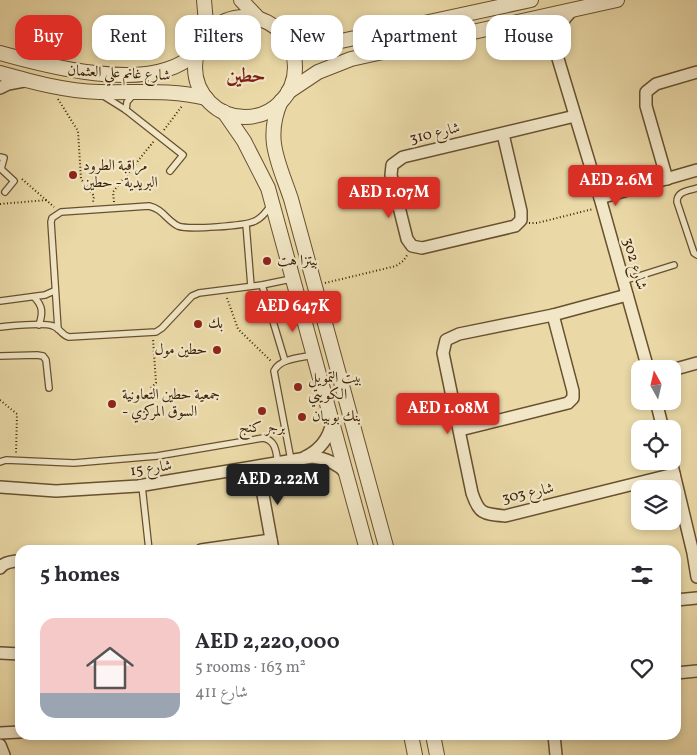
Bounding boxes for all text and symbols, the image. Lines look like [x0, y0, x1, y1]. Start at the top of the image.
chip: Buy [15, 15, 82, 60]
chip: Rent [92, 15, 165, 60]
chip: Filters [175, 15, 261, 60]
chip: New [271, 15, 343, 60]
chip: Apartment [353, 15, 476, 60]
chip: House [486, 15, 571, 60]
street label: شارع غانم علي العثمان [67, 61, 171, 89]
district label: حطين [226, 63, 266, 91]
street label: شارع 310 [408, 118, 463, 151]
place label: مراقبة الطرود البريدية - حطين [83, 156, 158, 194]
pin: AED 2.6M [564, 164, 668, 207]
marker: مراقبة الطرود البريدية - حطين [67, 169, 79, 181]
text: AED 2.6M [579, 170, 653, 192]
pin: AED 1.07M [332, 176, 446, 219]
text: AED 1.07M [349, 182, 429, 204]
street label: شارع 302 [616, 235, 651, 293]
place label: بيتزا هت [277, 251, 318, 272]
marker: بيتزا هت [261, 255, 273, 267]
pin: AED 647K [241, 290, 345, 333]
text: AED 647K [256, 296, 330, 318]
place label: بك [208, 314, 223, 335]
marker: بك [192, 318, 204, 330]
place label: حطين مول [154, 340, 207, 361]
marker: حطين مول [211, 344, 223, 356]
north arrow [631, 360, 681, 410]
map controls [631, 360, 681, 530]
place label: بيت التمويل الكويتي [308, 368, 362, 408]
marker: بيت التمويل الكويتي [292, 381, 304, 393]
place label: جمعية حطين التعاونية - السوق المركزي [122, 385, 220, 423]
pin: AED 1.08M [391, 392, 505, 435]
marker: جمعية حطين التعاونية - السوق المركزي [106, 398, 118, 410]
text: AED 1.08M [407, 398, 489, 420]
marker: برجر كنج [256, 405, 268, 417]
place label: بنك بوبيان [312, 407, 361, 428]
marker: بنك بوبيان [296, 411, 308, 423]
place label: برجر كنج [239, 418, 286, 441]
button: locate [631, 420, 681, 470]
street label: شارع 15 [129, 456, 173, 483]
pin: AED 2.22M [221, 464, 335, 506]
text: AED 2.22M [237, 469, 319, 491]
street label: شارع 303 [500, 478, 556, 511]
button: layers [631, 480, 681, 530]
text: 5 homes [40, 561, 120, 590]
icon: filters [628, 561, 656, 589]
text: AED 2,220,000 [195, 628, 340, 657]
icon: home [80, 638, 140, 698]
icon: heart [628, 654, 656, 682]
text: 5 rooms · 163 m² [195, 657, 306, 679]
text: شارع 411 [195, 682, 248, 704]

